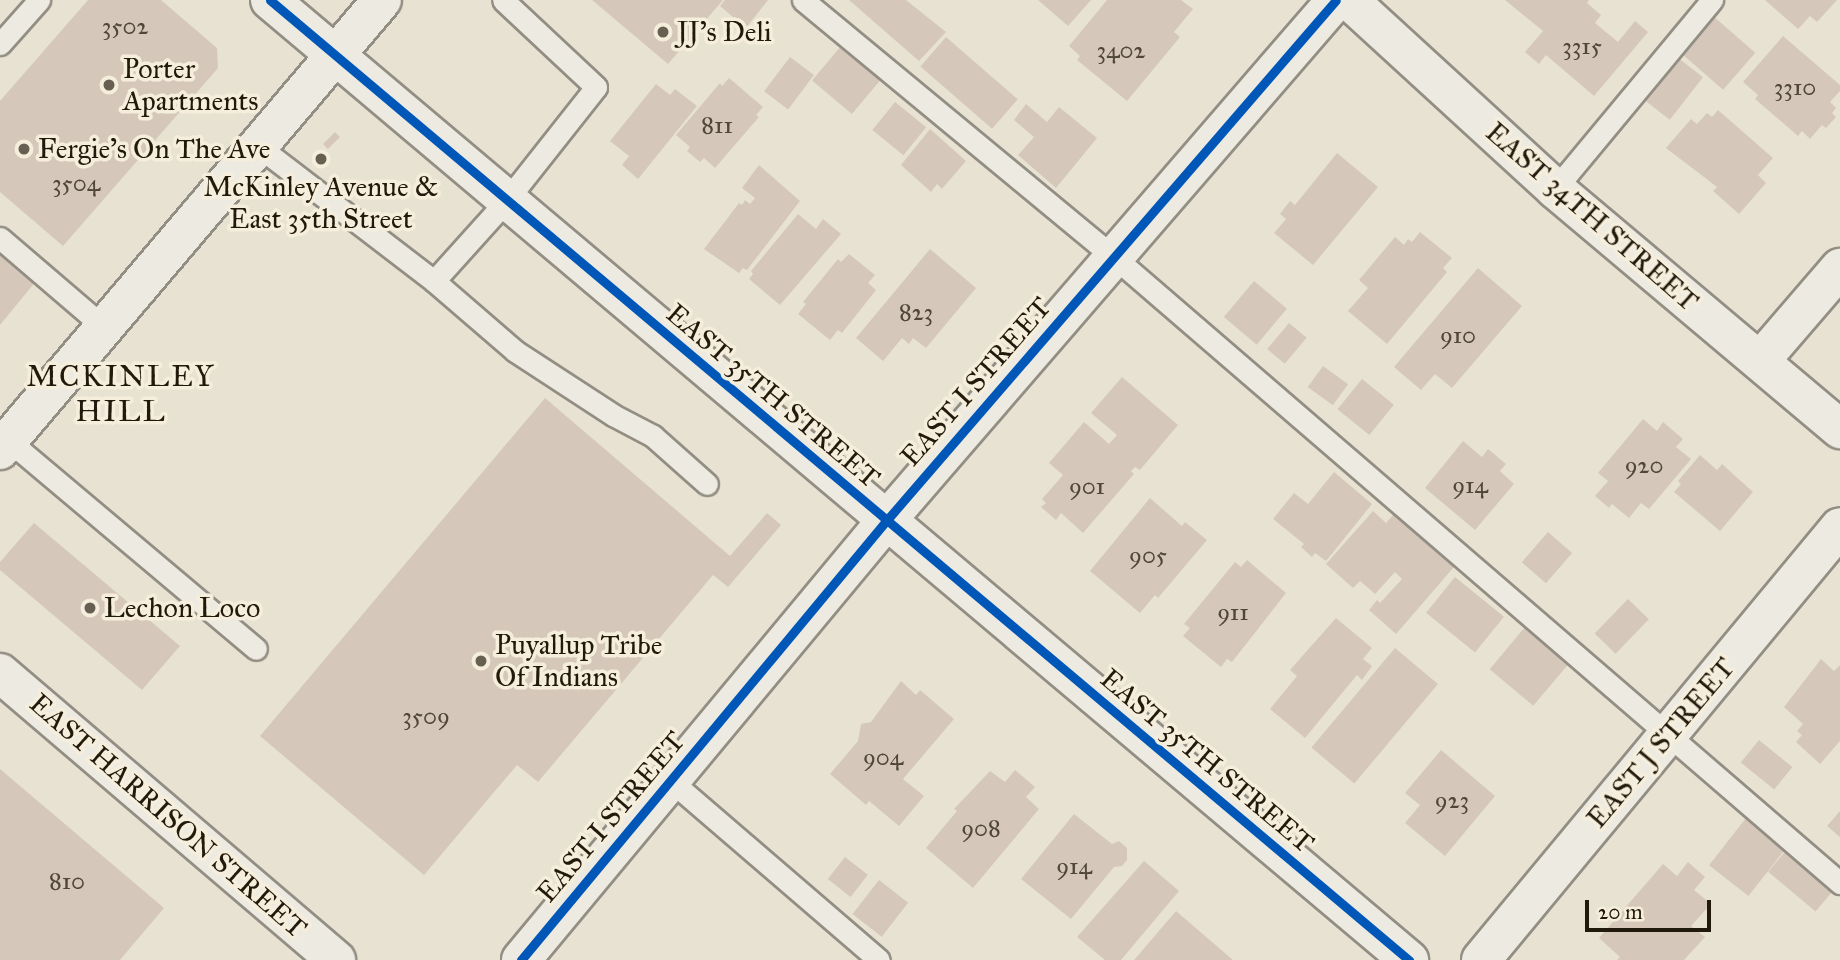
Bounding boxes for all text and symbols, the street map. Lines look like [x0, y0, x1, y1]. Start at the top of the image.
house number: 3502 [102, 13, 148, 41]
place label: JJ's Deli [677, 15, 772, 49]
marker: JJ's Deli [655, 24, 671, 40]
house number: 3315 [1562, 33, 1602, 61]
house number: 3402 [1097, 37, 1145, 65]
place label: Porter Apartments [123, 52, 258, 118]
house number: 3310 [1774, 74, 1816, 102]
marker: Porter Apartments [101, 77, 117, 93]
house number: 811 [701, 112, 733, 140]
street label: EAST 34TH STREET [1479, 115, 1705, 319]
place label: Fergie's On The Ave [38, 132, 270, 166]
marker: Fergie's On The Ave [16, 141, 32, 157]
marker: McKinley Avenue & East 35th Street [313, 151, 329, 167]
house number: 3504 [52, 170, 100, 198]
place label: McKinley Avenue & East 35th Street [204, 170, 438, 236]
street label: EAST I STREET [894, 291, 1058, 473]
street label: EAST 35TH STREET [659, 297, 887, 495]
house number: 823 [899, 299, 933, 327]
house number: 910 [1440, 322, 1476, 350]
district label: MCKINLEY HILL [27, 358, 215, 428]
house number: 920 [1625, 452, 1663, 480]
house number: 914 [1452, 472, 1488, 500]
house number: 901 [1069, 473, 1105, 501]
house number: 905 [1129, 542, 1167, 570]
place label: Lechon Loco [104, 591, 260, 625]
house number: 911 [1217, 599, 1249, 627]
marker: Lechon Loco [82, 600, 98, 616]
place label: Puyallup Tribe Of Indians [495, 628, 662, 694]
street label: EAST J STREET [1580, 651, 1742, 835]
marker: Puyallup Tribe Of Indians [473, 653, 489, 669]
street label: EAST 35TH STREET [1093, 662, 1321, 860]
street label: EAST HARRISON STREET [23, 687, 313, 945]
house number: 3509 [402, 703, 450, 731]
street label: EAST I STREET [530, 725, 692, 909]
house number: 904 [863, 744, 903, 772]
house number: 923 [1435, 787, 1469, 815]
house number: 908 [961, 815, 1001, 843]
house number: 914 [1056, 853, 1092, 881]
house number: 810 [49, 868, 85, 896]
scale bar [1588, 886, 1714, 930]
text: 20 m [1598, 899, 1643, 925]

